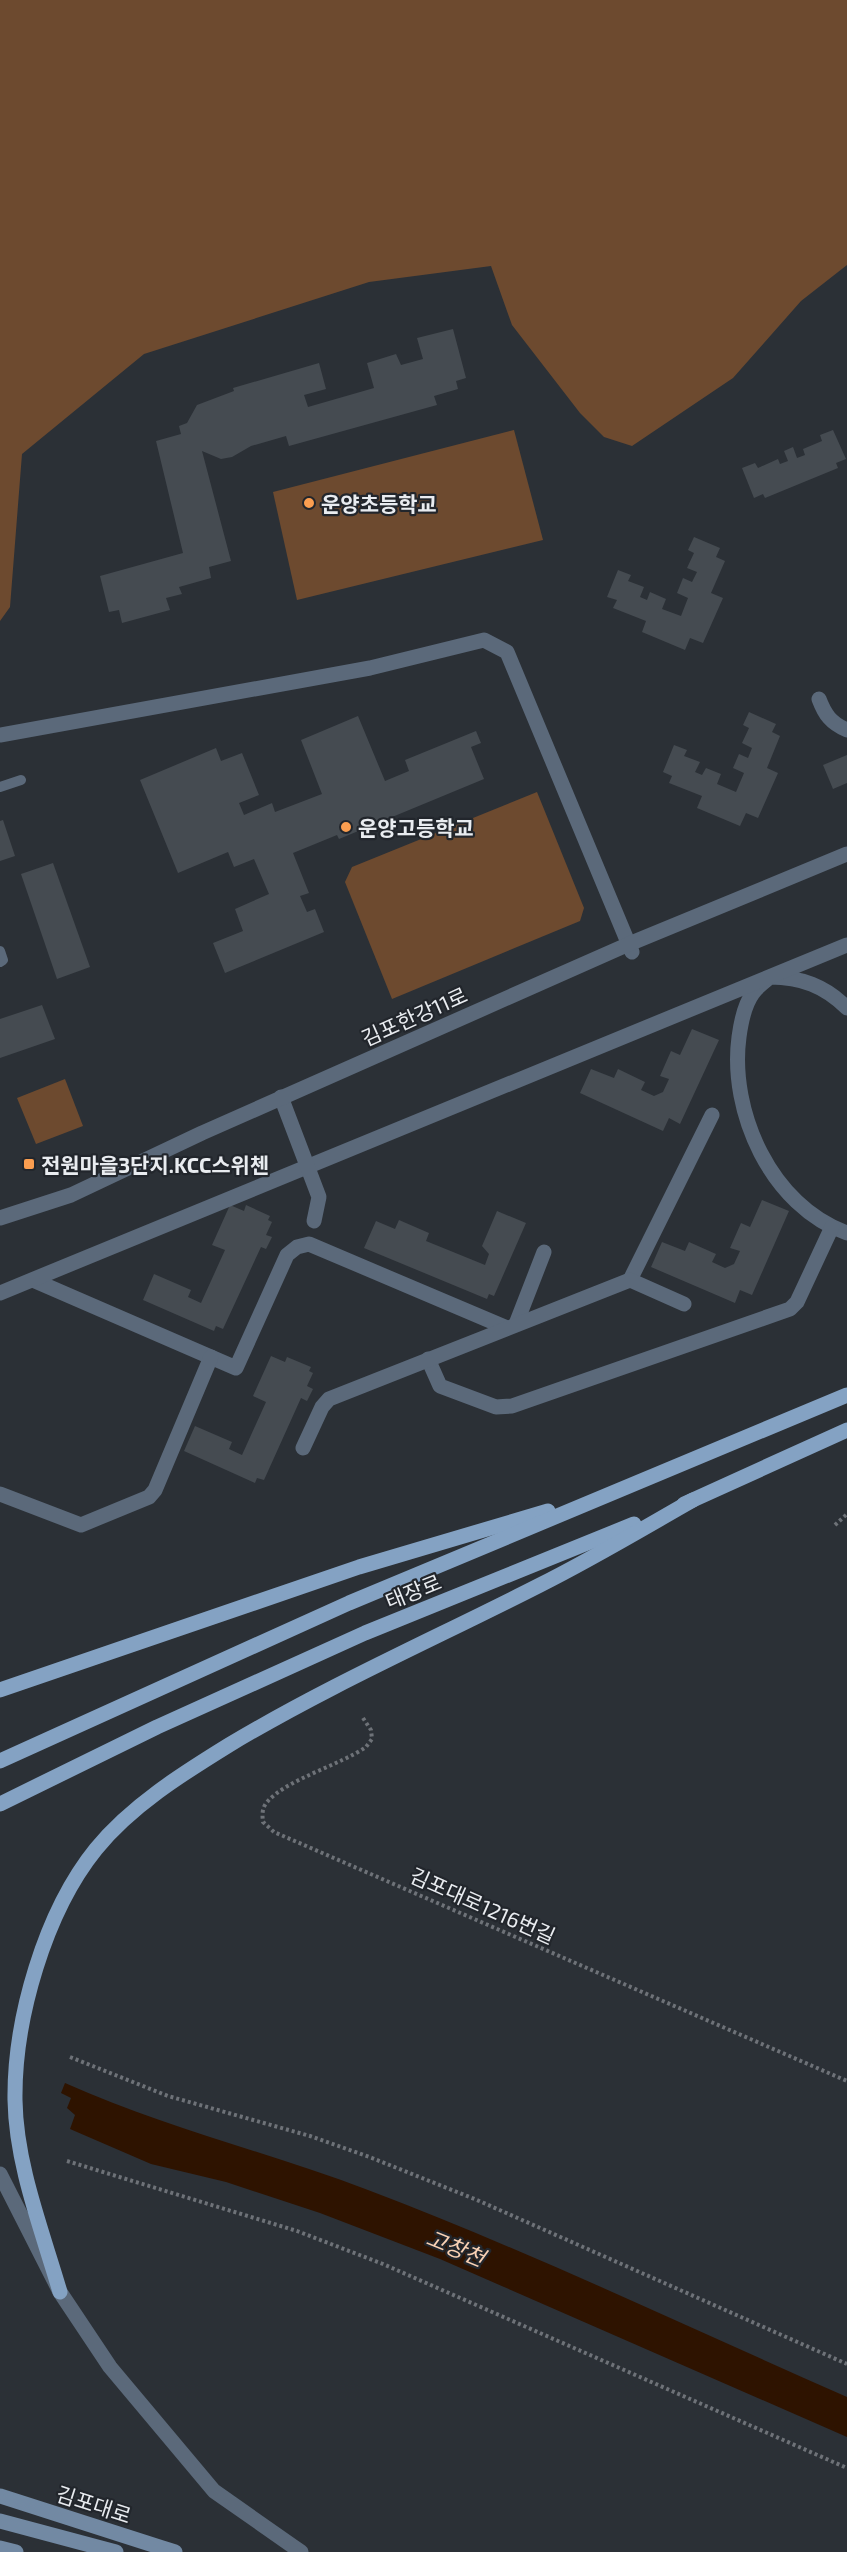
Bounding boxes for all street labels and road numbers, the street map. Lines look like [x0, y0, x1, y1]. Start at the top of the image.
street label: 김포한강11로 [357, 982, 471, 1050]
street label: 태장로 [381, 1569, 445, 1613]
street label: 김포대로1216번길 [406, 1862, 560, 1948]
street label: 김포대로 [53, 2480, 135, 2528]

